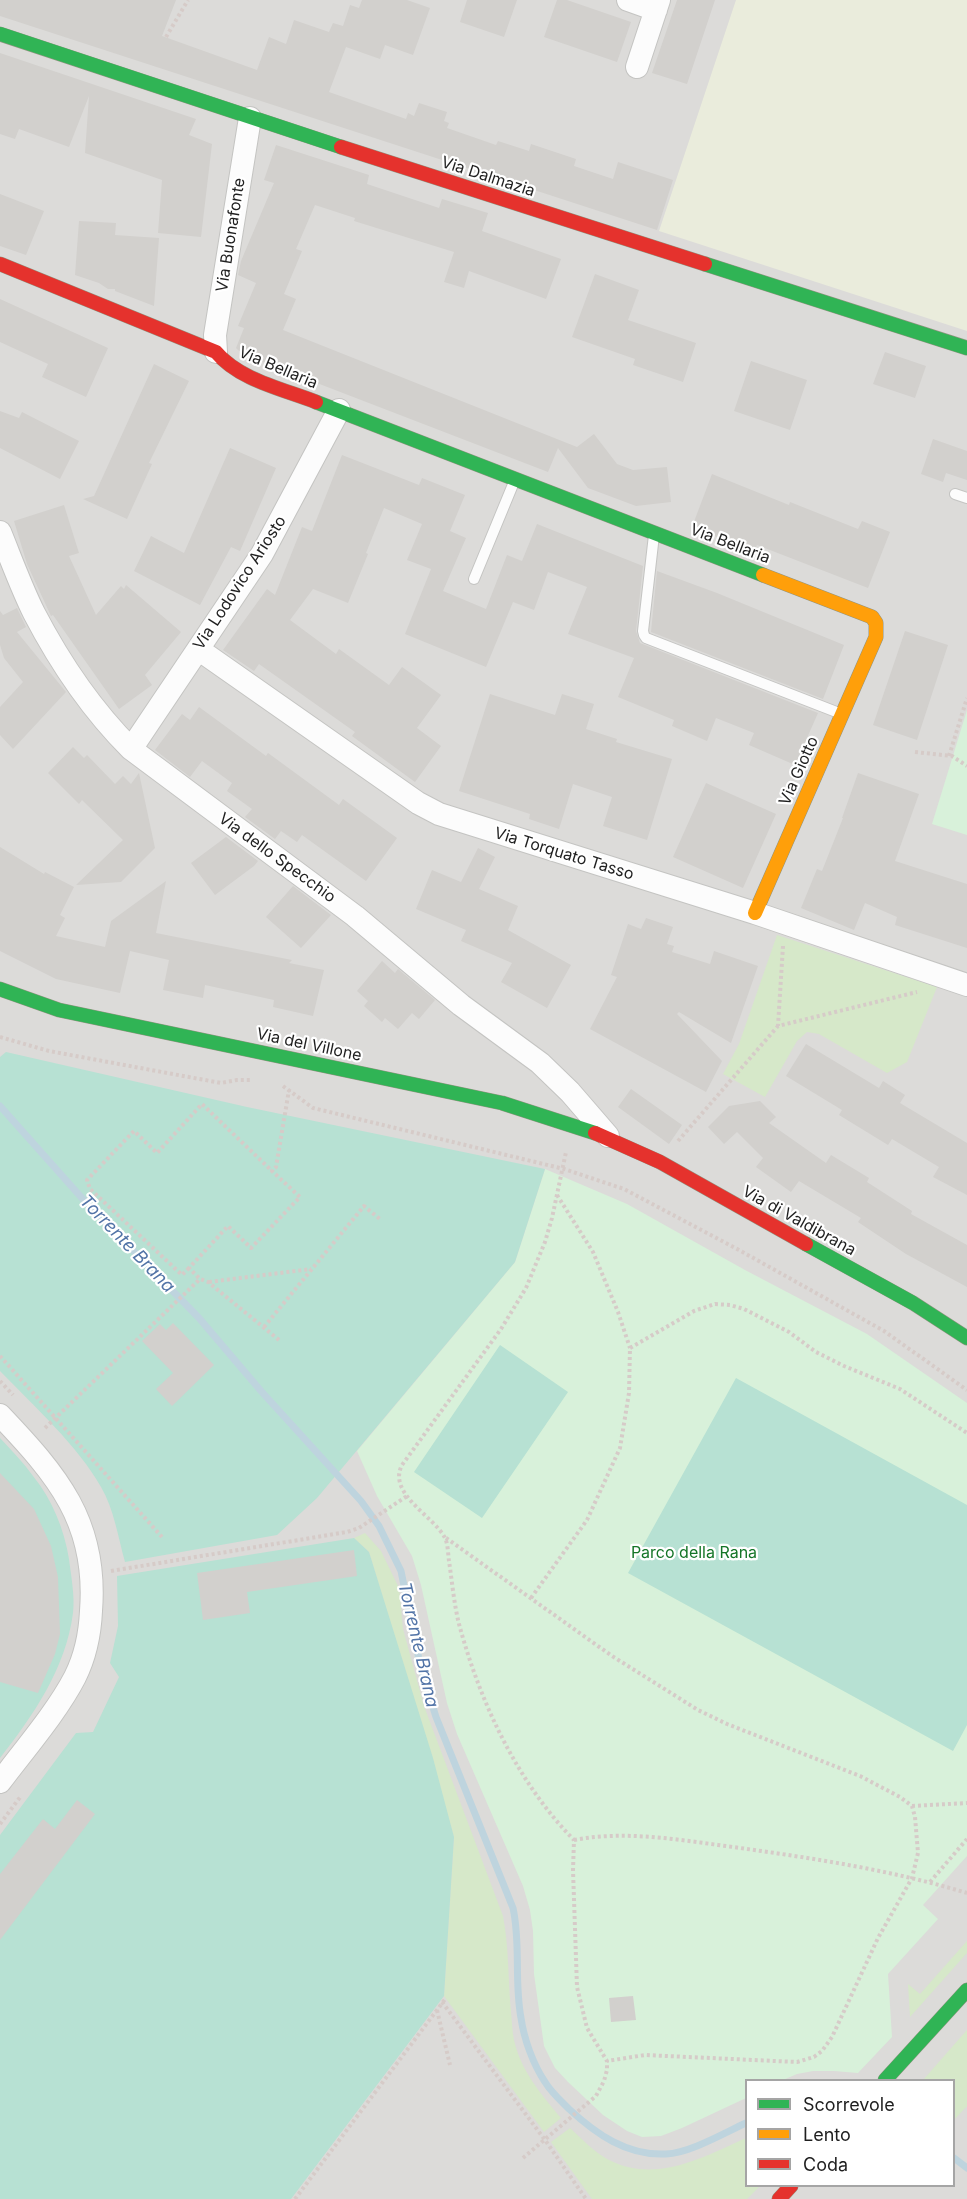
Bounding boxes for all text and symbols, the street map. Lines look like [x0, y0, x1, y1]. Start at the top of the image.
street label: Via Dalmazia [439, 153, 537, 201]
street label: Via Buonafonte [213, 177, 249, 293]
street label: Via Bellaria [236, 343, 320, 393]
street label: Via Lodovico Ariosto [189, 512, 291, 654]
street label: Via Bellaria [687, 520, 773, 568]
street label: Via Giotto [775, 734, 823, 808]
street label: Via dello Specchio [215, 809, 339, 907]
street label: Via Torquato Tasso [492, 824, 636, 884]
street label: Via del Villone [255, 1024, 363, 1066]
street label: Via di Valdibrana [739, 1182, 859, 1260]
water label: Torrente Brana [75, 1191, 179, 1297]
park label: Parco della Rana [631, 1543, 757, 1563]
water label: Torrente Brana [393, 1580, 443, 1710]
legend [745, 2079, 955, 2187]
text: Scorrevole [803, 2094, 895, 2115]
text: Lento [803, 2124, 851, 2145]
text: Coda [803, 2154, 848, 2175]

